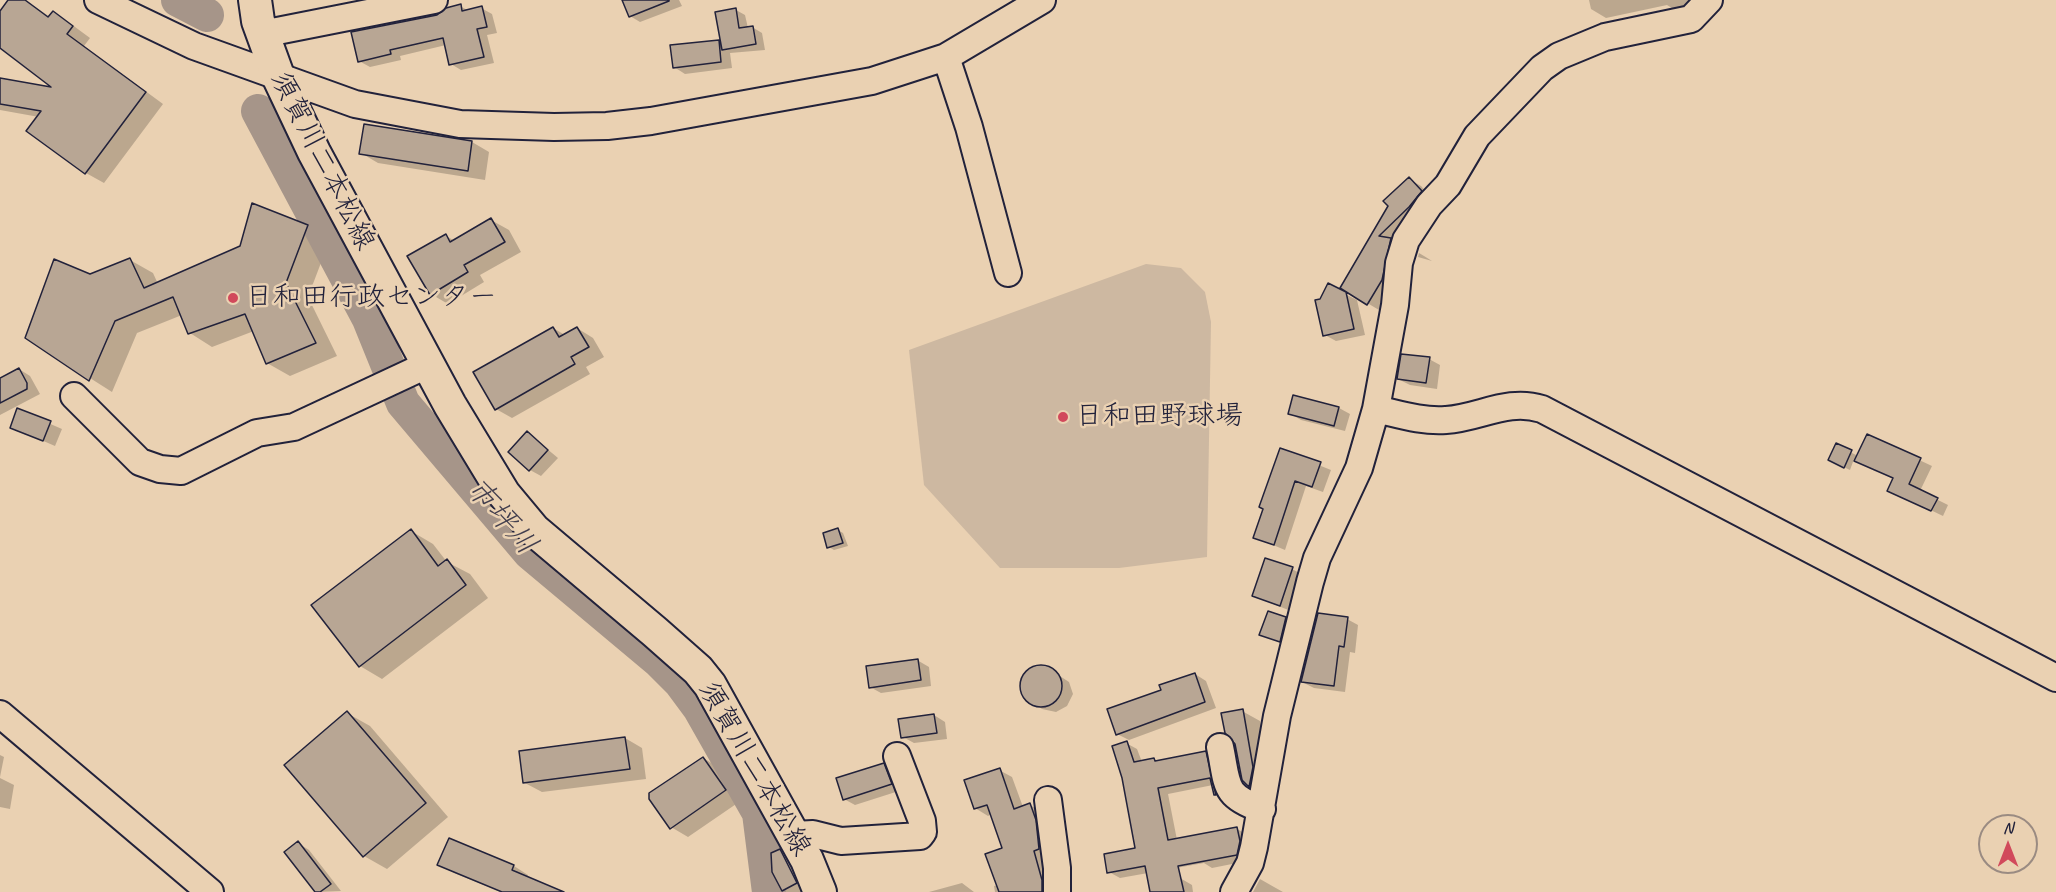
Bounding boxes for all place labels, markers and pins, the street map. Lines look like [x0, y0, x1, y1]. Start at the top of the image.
place label: 日和田行政センター [245, 281, 497, 315]
marker: 日和田行政センター [226, 291, 240, 305]
place label: 日和田野球場 [1075, 400, 1243, 434]
marker: 日和田野球場 [1056, 410, 1070, 424]

